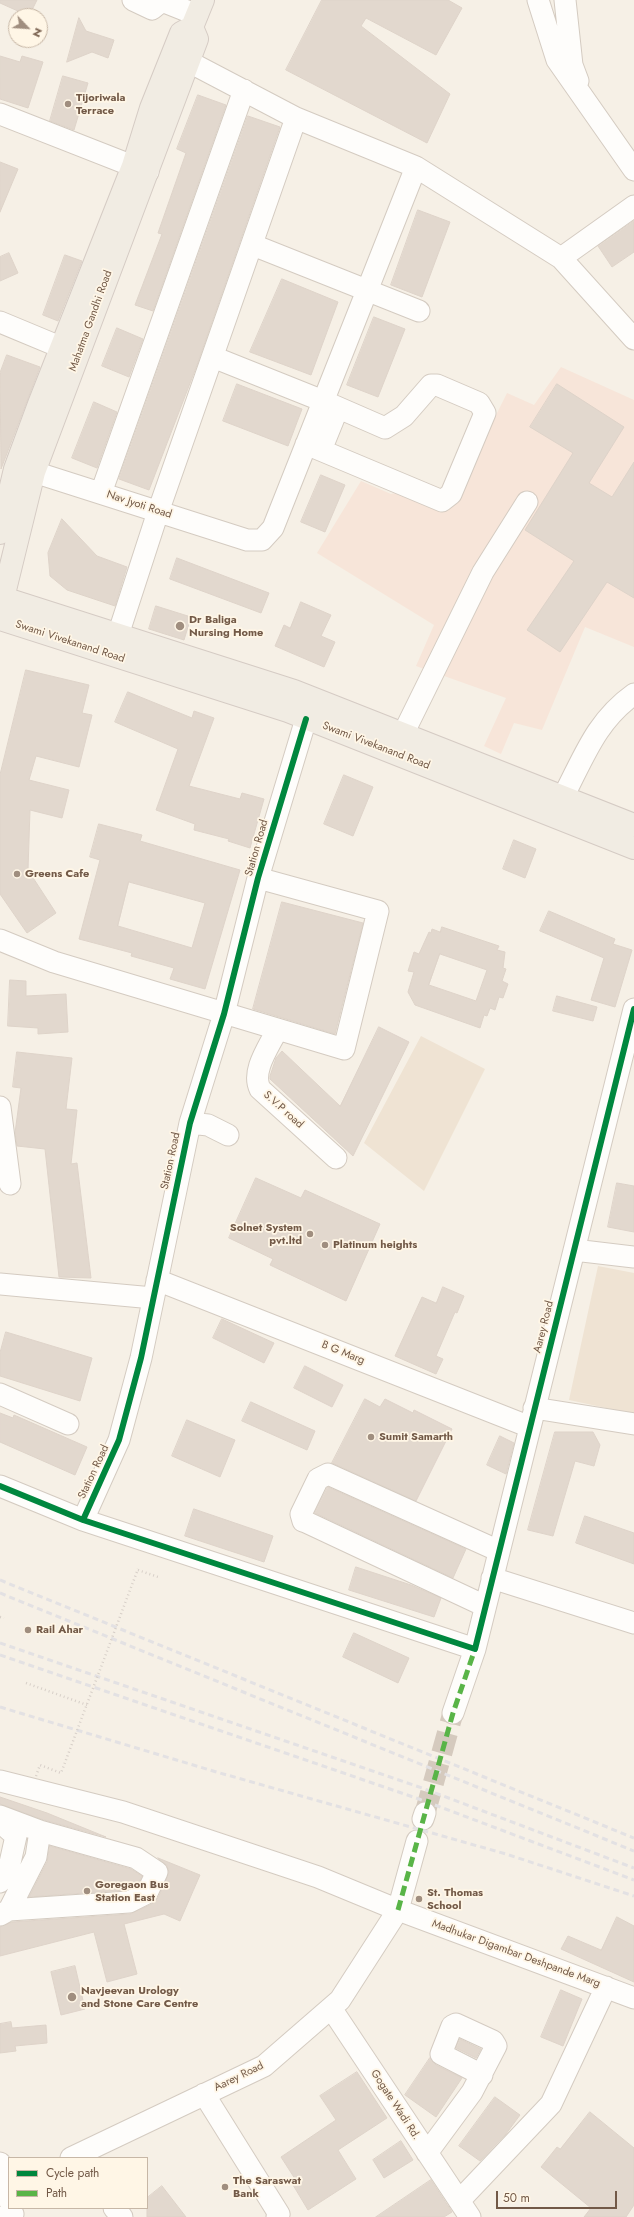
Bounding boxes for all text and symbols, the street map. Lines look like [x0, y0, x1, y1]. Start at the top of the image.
north arrow [8, 8, 48, 48]
text: N [29, 25, 47, 40]
place label: Tijoriwala Terrace [76, 91, 125, 117]
marker: Tijoriwala Terrace [63, 99, 73, 109]
street label: Mahatma Gandhi Road [67, 269, 115, 373]
street label: Nav Jyoti Road [105, 488, 173, 522]
place label: Dr Baliga Nursing Home [189, 613, 263, 639]
street label: Swami Vivekanand Road [14, 618, 126, 666]
marker: Dr Baliga Nursing Home [174, 620, 186, 632]
street label: Swami Vivekanand Road [320, 719, 432, 773]
street label: Station Road [243, 818, 271, 878]
place label: Greens Cafe [25, 867, 89, 881]
marker: Greens Cafe [12, 869, 22, 879]
street label: S.V.P road [260, 1089, 306, 1131]
street label: Station Road [158, 1131, 184, 1191]
place label: Solnet System pvt.ltd [230, 1221, 302, 1247]
marker: Solnet System pvt.ltd [305, 1229, 315, 1239]
place label: Platinum heights [333, 1238, 417, 1252]
marker: Platinum heights [320, 1240, 330, 1250]
street label: Aarey Road [531, 1299, 557, 1355]
street label: B G Marg [320, 1338, 366, 1368]
place label: Sumit Samarth [379, 1430, 453, 1444]
marker: Sumit Samarth [366, 1432, 376, 1442]
street label: Station Road [76, 1443, 112, 1501]
place label: Rail Ahar [36, 1623, 83, 1637]
marker: Rail Ahar [23, 1625, 33, 1635]
place label: Goregaon Bus Station East [95, 1878, 169, 1904]
marker: Goregaon Bus Station East [82, 1886, 92, 1896]
place label: St. Thomas School [427, 1886, 483, 1912]
marker: St. Thomas School [414, 1894, 424, 1904]
street label: Madhukar Digambar Deshpande Marg [430, 1917, 602, 1991]
place label: Navjeevan Urology and Stone Care Centre [81, 1984, 198, 2010]
marker: Navjeevan Urology and Stone Care Centre [66, 1991, 78, 2003]
street label: Aarey Road [212, 2059, 266, 2095]
street label: Gogate Wadi Rd. [367, 2067, 423, 2143]
legend [8, 2157, 148, 2209]
text: Cycle path [46, 2164, 99, 2182]
place label: The Saraswat Bank [233, 2174, 301, 2200]
marker: The Saraswat Bank [220, 2182, 230, 2192]
scale bar [498, 2183, 619, 2209]
text: Path [46, 2184, 67, 2202]
text: 50 m [503, 2189, 530, 2207]

